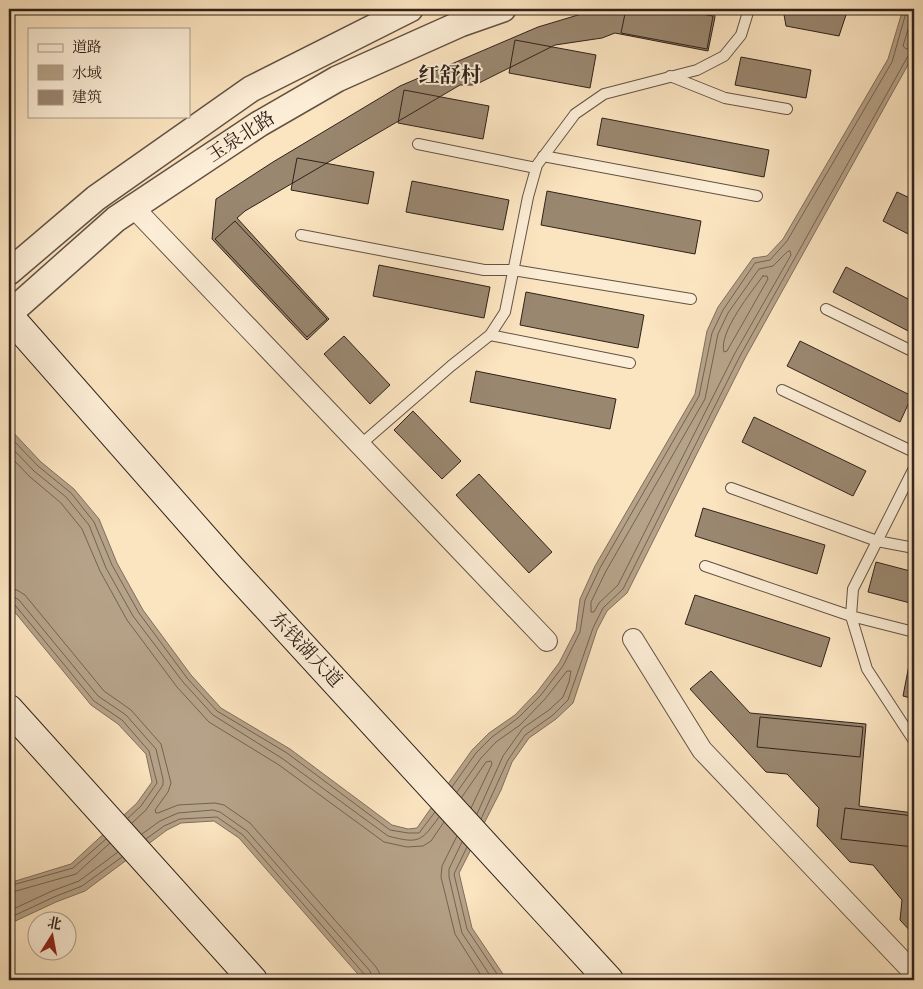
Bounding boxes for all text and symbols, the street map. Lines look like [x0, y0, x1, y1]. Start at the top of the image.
legend [28, 28, 190, 118]
text: 道路 [72, 38, 102, 57]
district label: 红舒村 [419, 63, 482, 89]
text: 水域 [72, 64, 102, 83]
text: 建筑 [72, 88, 102, 107]
street label: 玉泉北路 [203, 107, 279, 167]
street label: 东钱湖大道 [265, 607, 347, 693]
north arrow [28, 912, 78, 962]
text: 北 [46, 914, 63, 934]

